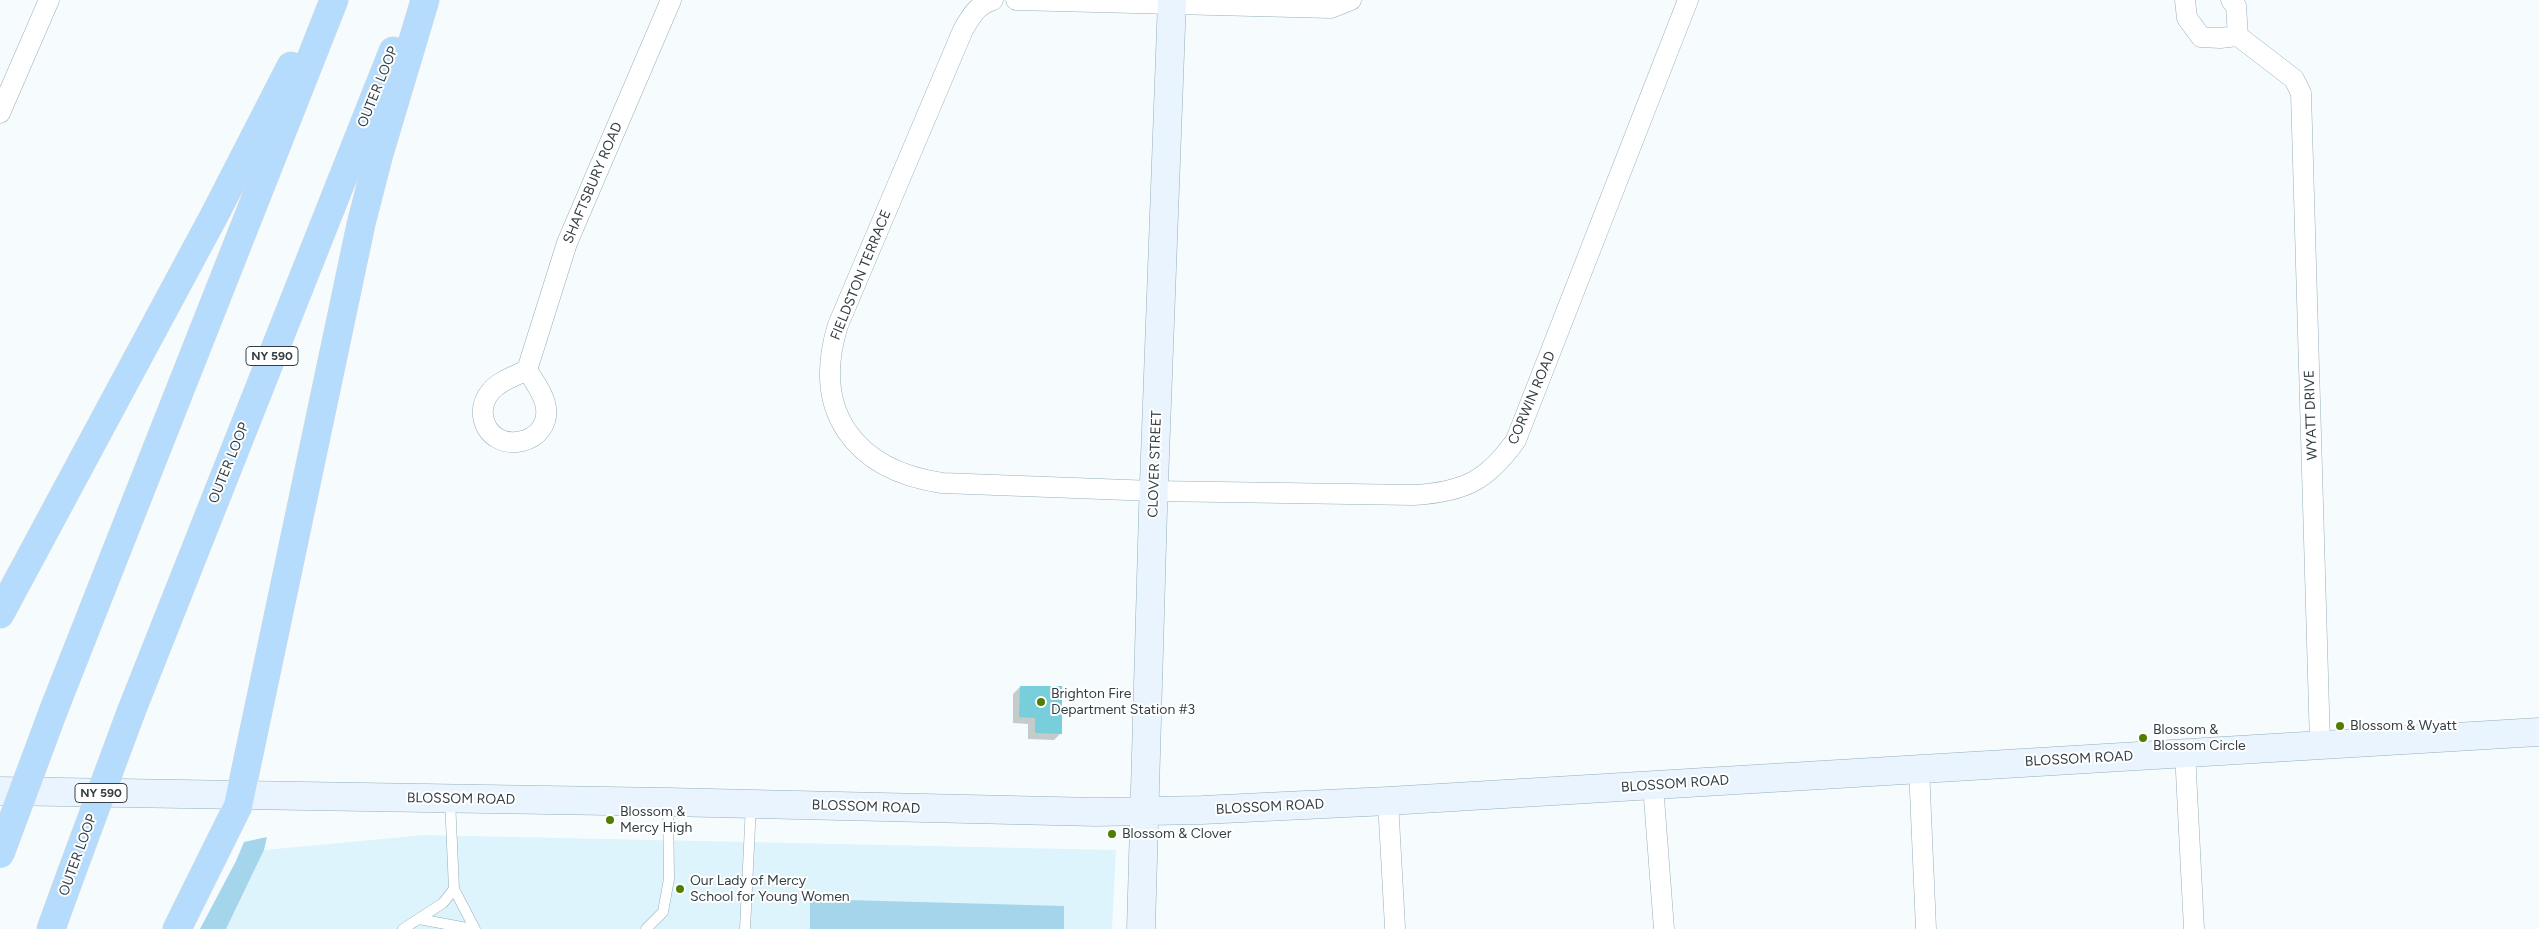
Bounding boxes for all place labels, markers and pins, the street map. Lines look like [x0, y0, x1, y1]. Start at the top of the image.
place label: Brighton Fire Department Station #3 [1051, 686, 1195, 719]
marker: Brighton Fire Department Station #3 [1035, 696, 1047, 708]
place label: Blossom & Wyatt [2350, 718, 2457, 734]
marker: Blossom & Wyatt [2334, 720, 2346, 732]
place label: Blossom & Blossom Circle [2153, 722, 2246, 754]
marker: Blossom & Blossom Circle [2137, 732, 2149, 744]
place label: Blossom & Mercy High [620, 804, 692, 836]
marker: Blossom & Mercy High [604, 814, 616, 826]
place label: Blossom & Clover [1122, 826, 1231, 842]
marker: Blossom & Clover [1106, 828, 1118, 840]
place label: Our Lady of Mercy School for Young Women [690, 873, 850, 906]
marker: Our Lady of Mercy School for Young Women [674, 883, 686, 895]

